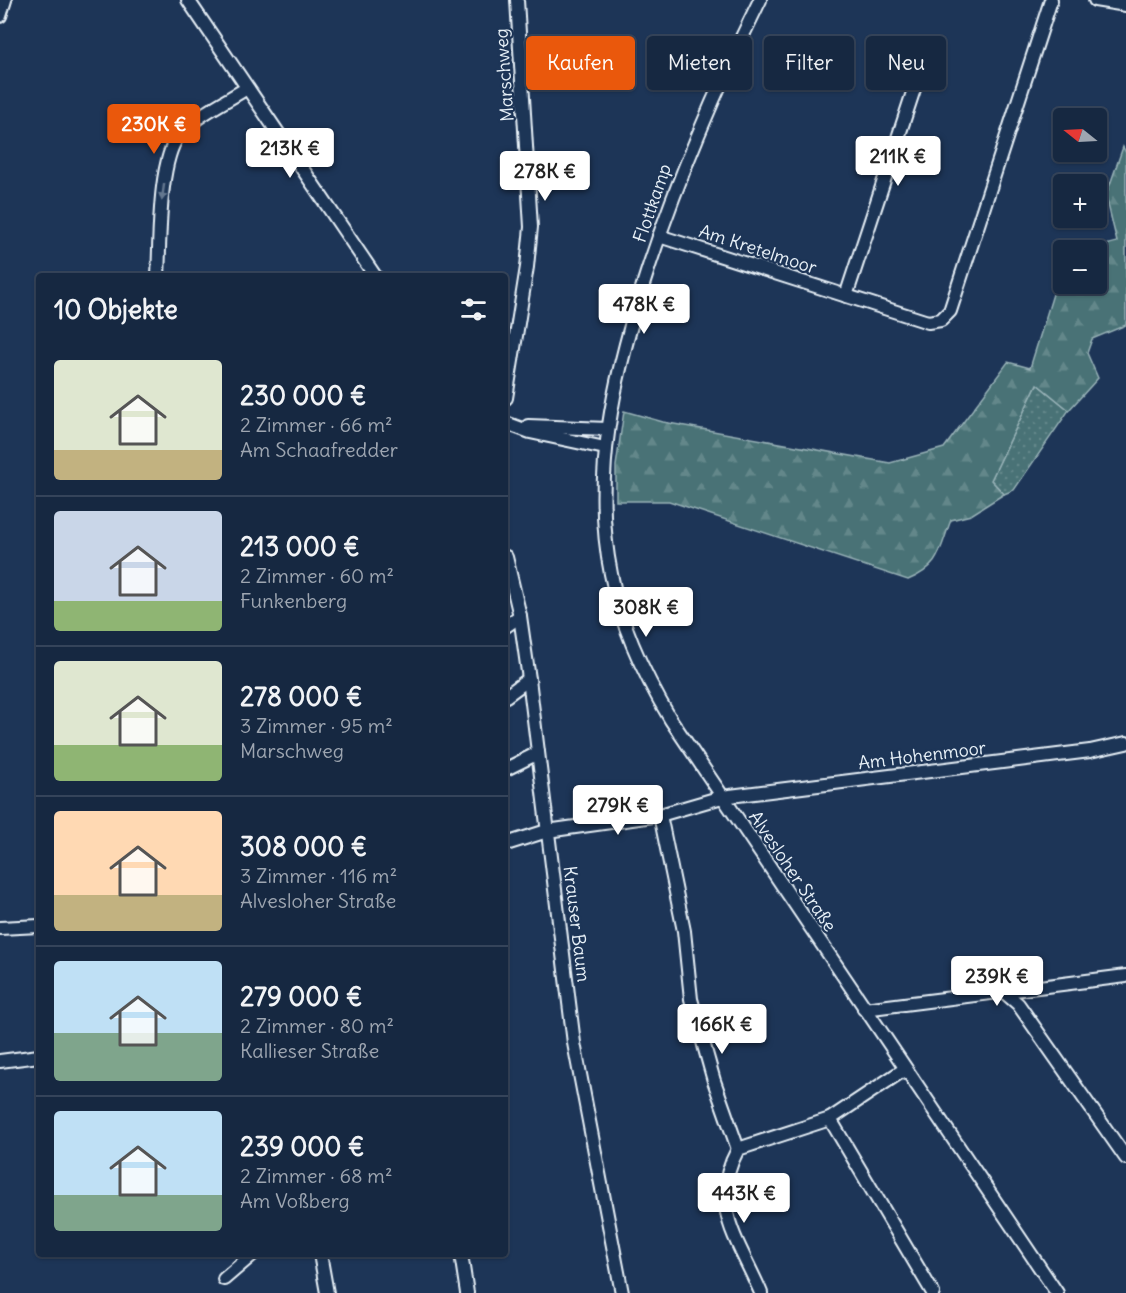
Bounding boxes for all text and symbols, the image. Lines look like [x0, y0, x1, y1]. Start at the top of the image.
street label: Marschweg [489, 28, 519, 122]
chip: Kaufen [526, 36, 635, 90]
chip: Mieten [647, 36, 752, 90]
chip: Filter [764, 36, 854, 90]
chip: Neu [866, 36, 946, 90]
pin: 230K € [105, 104, 203, 155]
north arrow [1053, 108, 1107, 162]
map controls [1053, 108, 1107, 294]
text: 230K € [121, 111, 187, 136]
pin: 213K € [241, 128, 339, 179]
text: 213K € [260, 135, 320, 160]
pin: 211K € [849, 136, 947, 187]
text: 211K € [870, 143, 926, 168]
pin: 278K € [496, 151, 594, 202]
text: 278K € [514, 158, 576, 183]
street label: Flottkamp [628, 161, 676, 245]
button: + [1053, 174, 1107, 228]
one-way arrow [159, 182, 168, 201]
street label: Am Kretelmoor [696, 219, 820, 279]
button: − [1053, 240, 1107, 294]
pin: 478K € [595, 284, 693, 335]
text: 478K € [613, 291, 675, 316]
text: 10 Objekte [54, 293, 178, 326]
icon: filters [457, 293, 490, 326]
text: 230 000 € [240, 379, 367, 412]
icon: home [102, 384, 174, 456]
text: 2 Zimmer · 66 m² [240, 412, 392, 437]
text: Am Schaafredder [240, 437, 398, 462]
text: 213 000 € [240, 530, 360, 563]
icon: home [102, 535, 174, 607]
text: 2 Zimmer · 60 m² [240, 563, 394, 588]
pin: 308K € [597, 587, 695, 638]
text: Funkenberg [240, 588, 347, 613]
text: 308K € [613, 594, 679, 619]
text: 278 000 € [240, 680, 362, 713]
icon: home [102, 685, 174, 757]
text: 3 Zimmer · 95 m² [240, 713, 393, 738]
street label: Am Hohenmoor [857, 736, 988, 774]
text: Marschweg [240, 738, 344, 763]
pin: 279K € [569, 785, 667, 836]
text: 279K € [587, 792, 649, 817]
street label: Alvesloher Straße [744, 806, 842, 936]
text: 308 000 € [240, 830, 367, 863]
icon: home [102, 835, 174, 907]
text: 3 Zimmer · 116 m² [240, 863, 397, 888]
street label: Krauser Baum [558, 865, 596, 984]
text: Alvesloher Straße [240, 888, 396, 913]
pin: 239K € [948, 956, 1046, 1007]
text: 239K € [965, 963, 1029, 988]
text: 279 000 € [240, 980, 362, 1013]
icon: home [102, 985, 174, 1057]
pin: 166K € [673, 1004, 771, 1055]
text: 166K € [692, 1011, 753, 1036]
text: 2 Zimmer · 80 m² [240, 1013, 394, 1038]
text: Kallieser Straße [240, 1038, 379, 1063]
text: 239 000 € [240, 1130, 364, 1163]
icon: home [102, 1135, 174, 1207]
text: 2 Zimmer · 68 m² [240, 1163, 392, 1188]
pin: 443K € [695, 1173, 793, 1224]
text: 443K € [712, 1180, 776, 1205]
text: Am Voßberg [240, 1188, 350, 1213]

